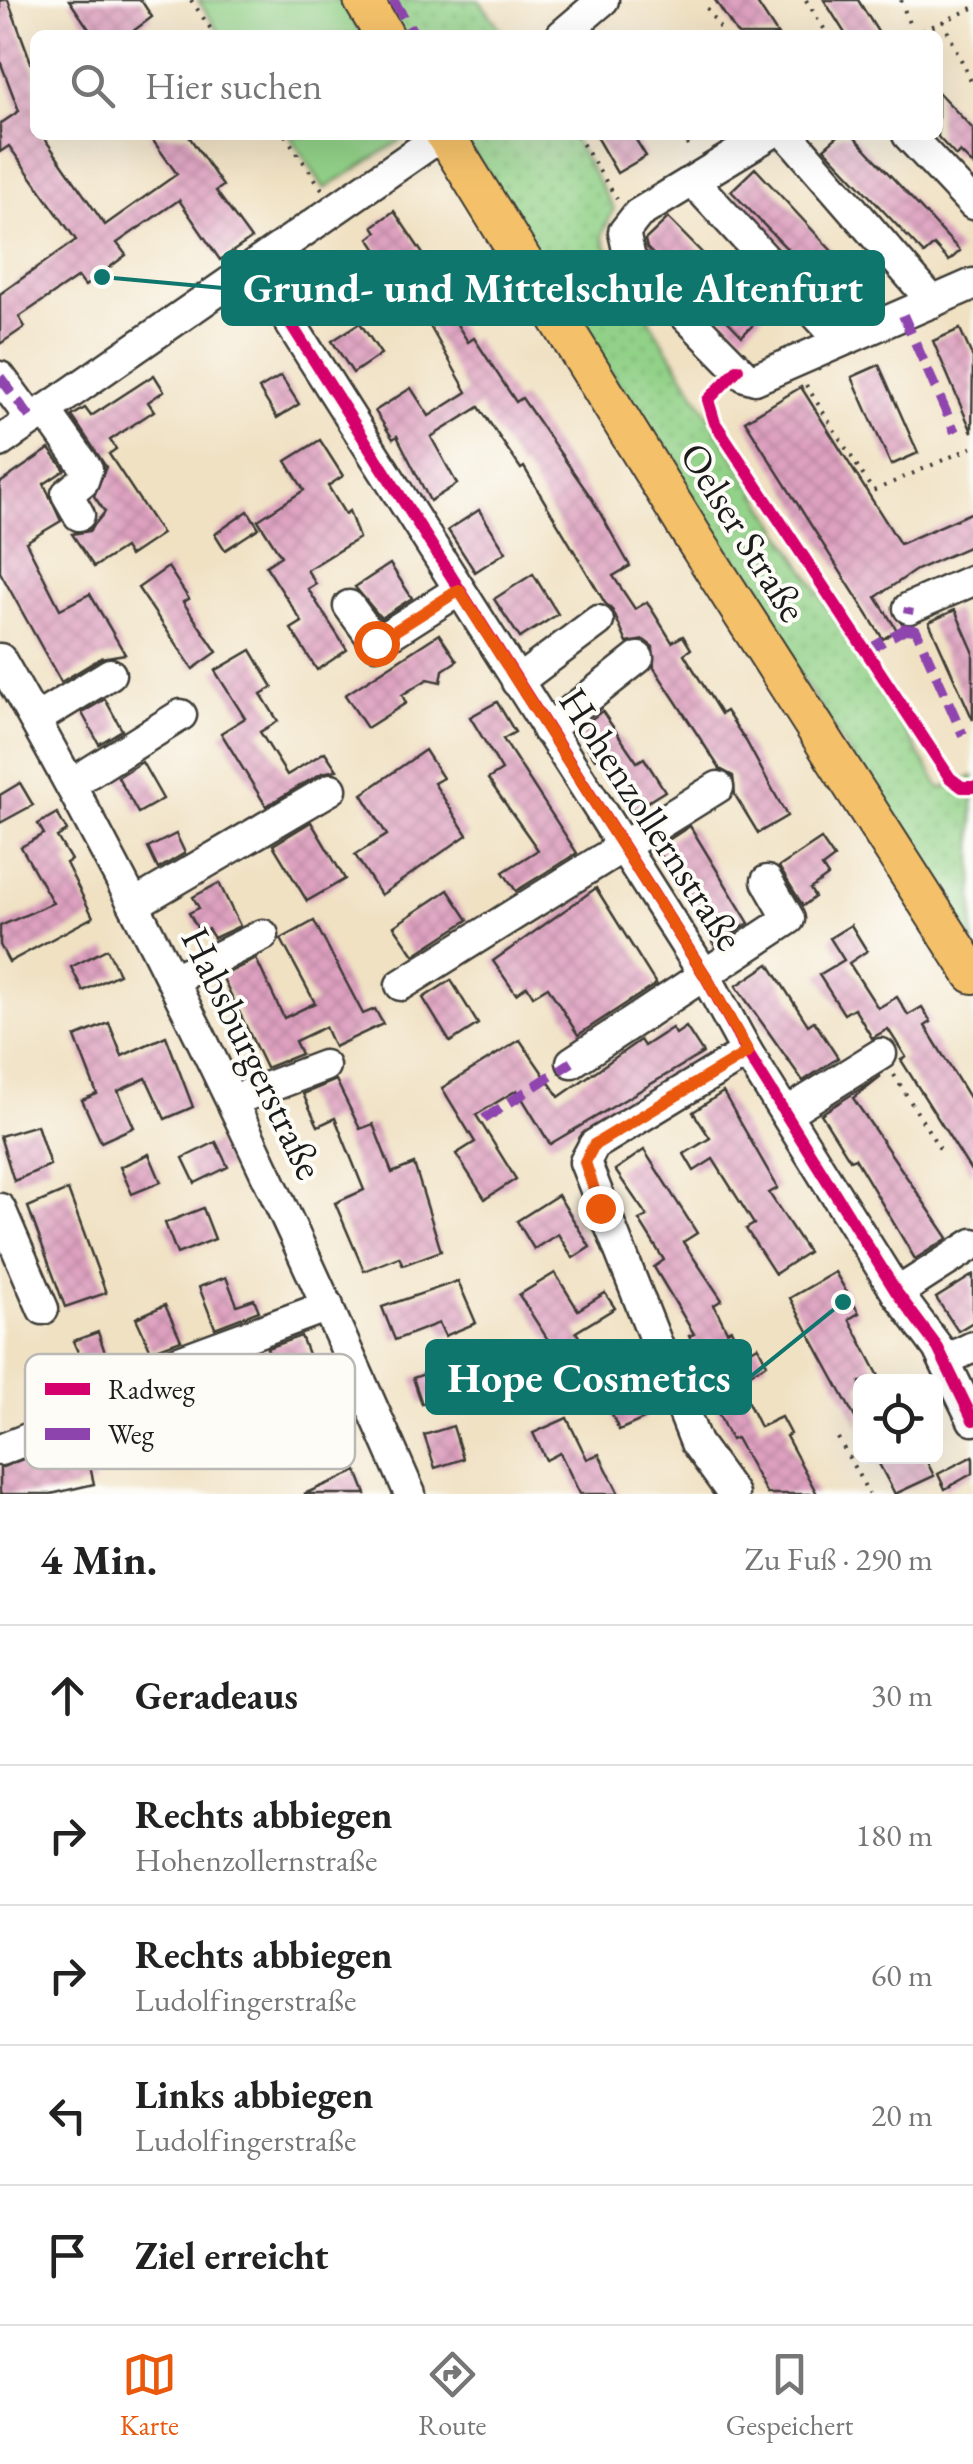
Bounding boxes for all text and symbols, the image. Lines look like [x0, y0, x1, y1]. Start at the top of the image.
search box [30, 30, 943, 140]
icon: search [65, 58, 120, 113]
text: Hier suchen [145, 61, 322, 110]
callout: Grund- und Mittelschule Altenfurt [223, 252, 883, 324]
text: Grund- und Mittelschule Altenfurt [243, 260, 863, 315]
street label: Oelser Straße [668, 433, 820, 631]
route start [354, 621, 400, 667]
street label: Hohenzollernstraße [548, 678, 756, 960]
street label: Habsburgerstraße [170, 919, 336, 1187]
route end [578, 1186, 624, 1232]
callout: Hope Cosmetics [427, 1341, 750, 1413]
text: Hope Cosmetics [447, 1350, 731, 1405]
legend [25, 1354, 355, 1469]
text: Radweg [108, 1371, 196, 1407]
map controls [853, 1374, 943, 1464]
button: locate [853, 1374, 943, 1464]
text: Weg [108, 1416, 155, 1452]
text: 4 Min. [40, 1532, 157, 1587]
text: Zu Fuß · 290 m [744, 1538, 933, 1580]
icon: ahead [40, 1668, 95, 1723]
text: Geradeaus [135, 1671, 298, 1720]
text: 30 m [871, 1674, 933, 1716]
text: Rechts abbiegen [135, 1790, 393, 1839]
icon: right [40, 1808, 95, 1863]
text: 180 m [856, 1814, 933, 1856]
text: Hohenzollernstraße [135, 1839, 377, 1881]
text: Rechts abbiegen [135, 1930, 393, 1979]
icon: right [40, 1948, 95, 2003]
text: 60 m [871, 1954, 933, 1996]
text: Ludolfingerstraße [135, 1979, 356, 2021]
text: Links abbiegen [135, 2070, 373, 2119]
icon: left [40, 2088, 95, 2143]
text: 20 m [871, 2094, 933, 2136]
text: Ludolfingerstraße [135, 2119, 356, 2161]
icon: arrive [40, 2228, 95, 2283]
text: Ziel erreicht [135, 2231, 329, 2280]
tab: Karte [120, 2347, 179, 2443]
tab: Route [418, 2347, 487, 2443]
tab: Gespeichert [726, 2347, 853, 2443]

